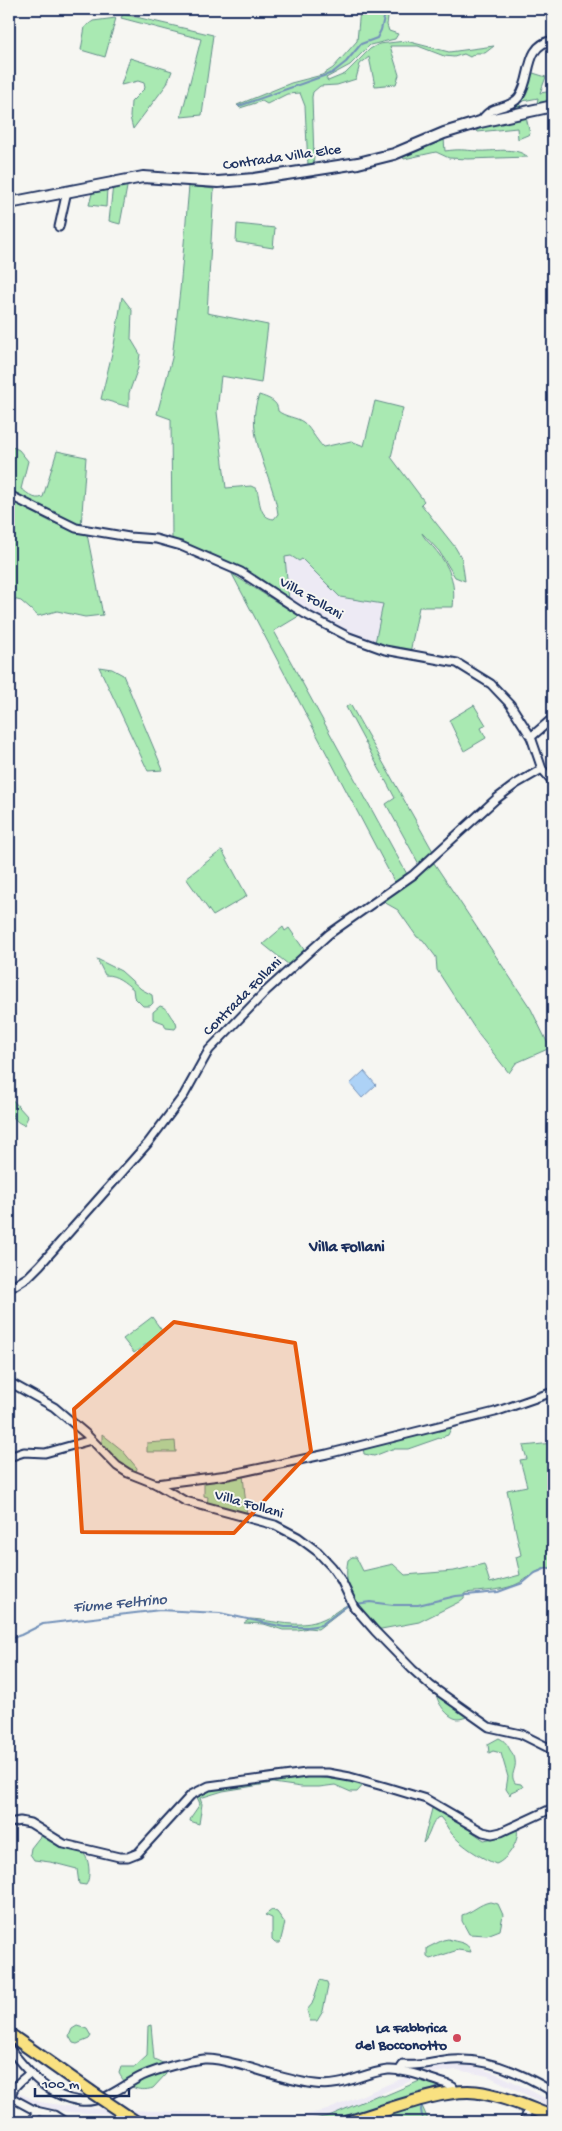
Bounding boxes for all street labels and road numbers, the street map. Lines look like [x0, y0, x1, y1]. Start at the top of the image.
street label: Contrada Villa Elce [222, 141, 342, 175]
street label: Villa Follani [275, 573, 346, 625]
street label: Contrada Follani [200, 954, 286, 1040]
street label: Villa Follani [211, 1486, 286, 1523]

